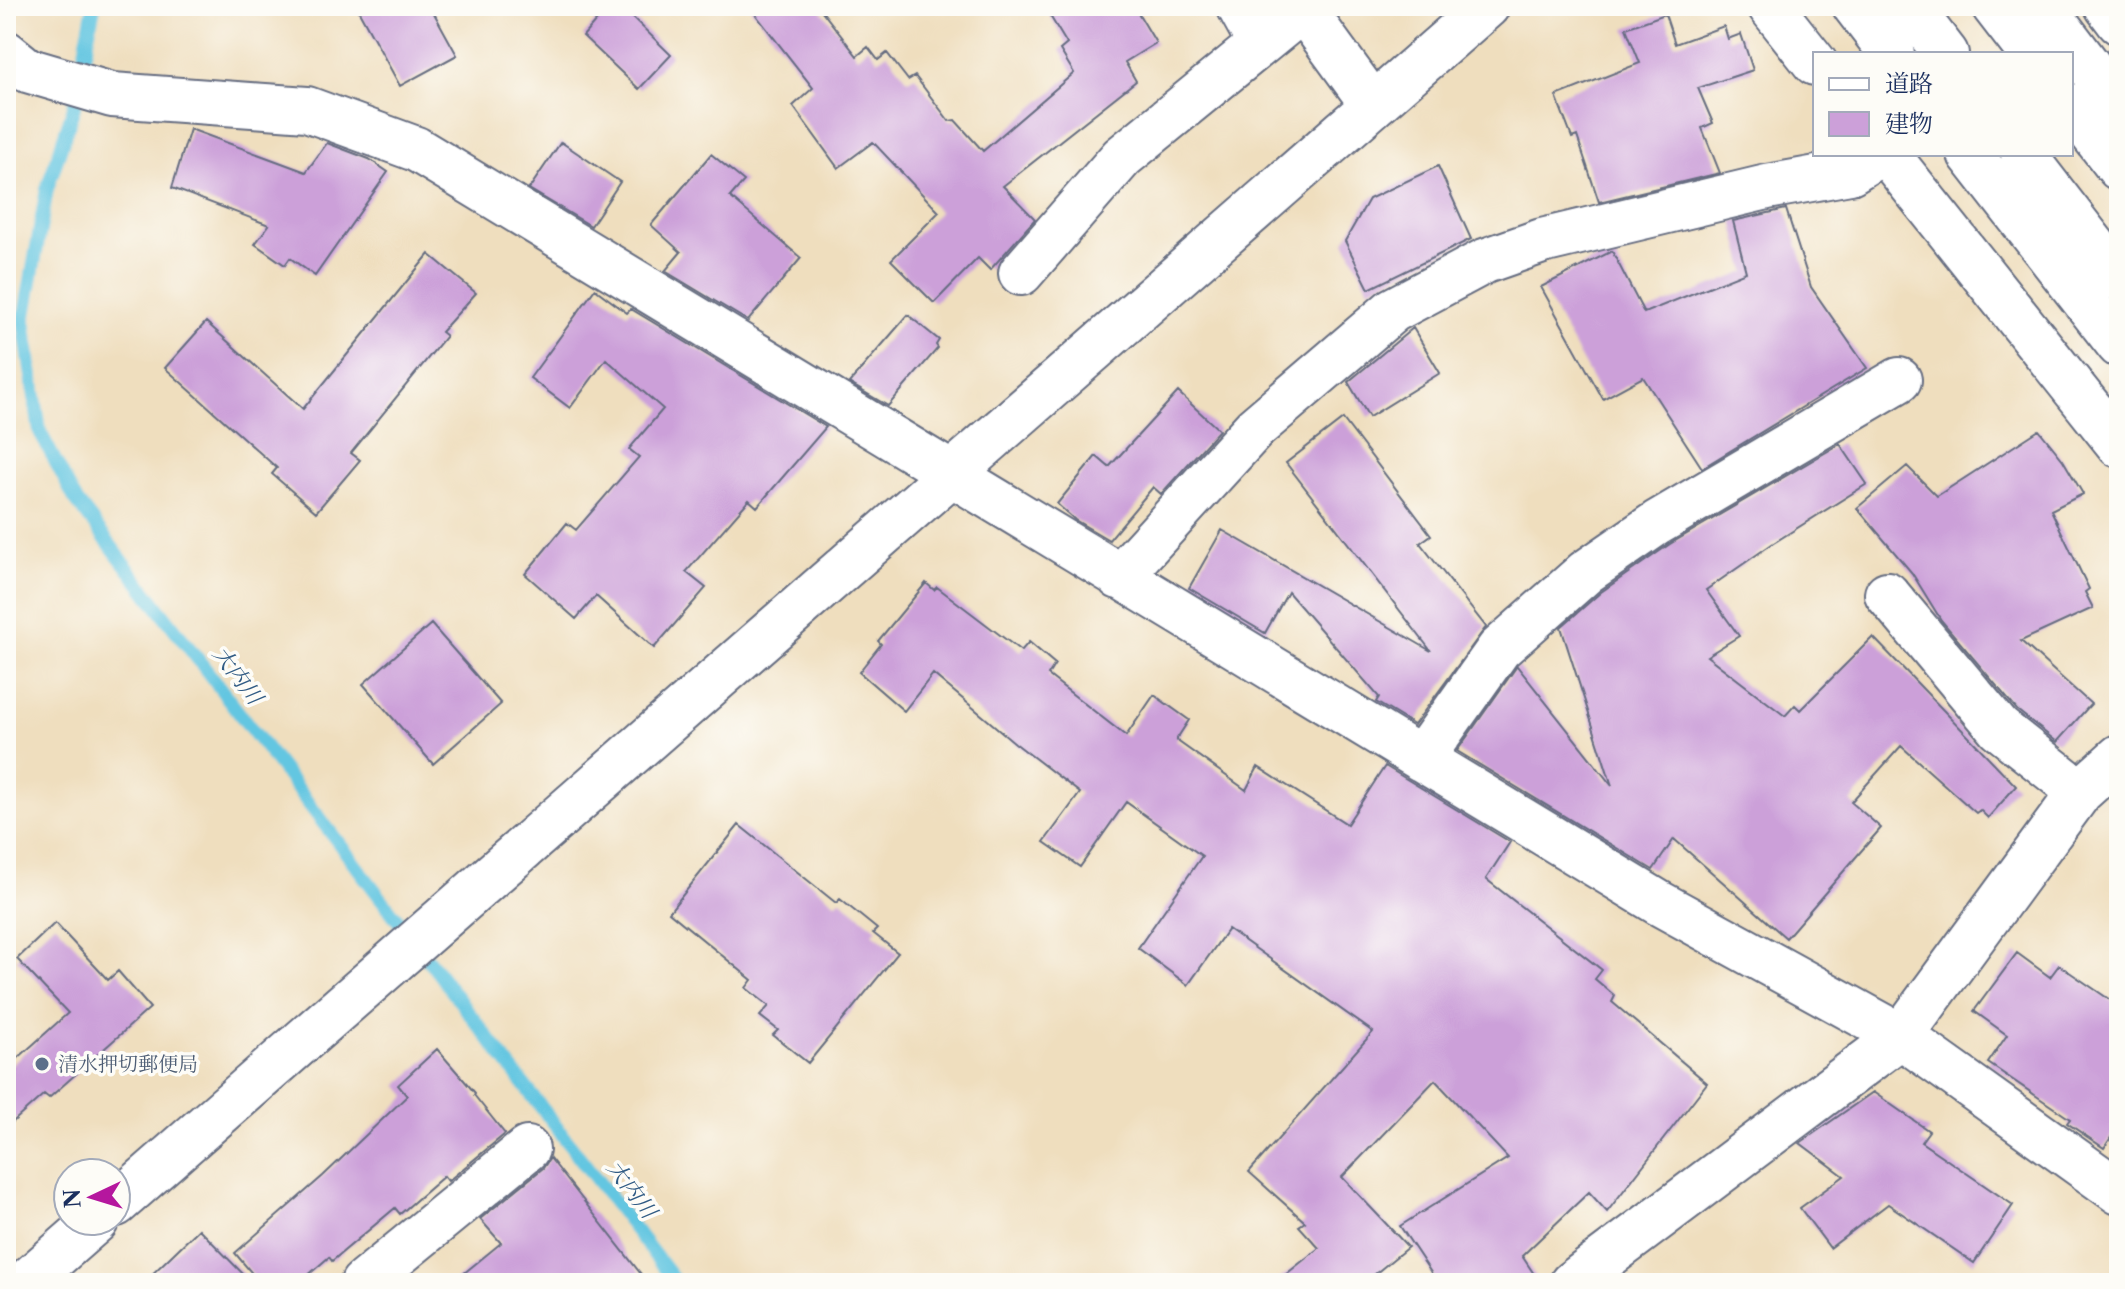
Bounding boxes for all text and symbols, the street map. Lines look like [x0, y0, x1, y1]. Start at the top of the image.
legend [1813, 52, 2073, 156]
text: 道路 [1885, 69, 1933, 98]
text: 建物 [1885, 109, 1933, 138]
water label: 大内川 [207, 641, 269, 711]
place label: 清水押切郵便局 [58, 1052, 198, 1076]
marker: 清水押切郵便局 [33, 1055, 51, 1073]
water label: 大内川 [601, 1155, 663, 1225]
north arrow [52, 1157, 132, 1237]
text: N [58, 1188, 87, 1209]

